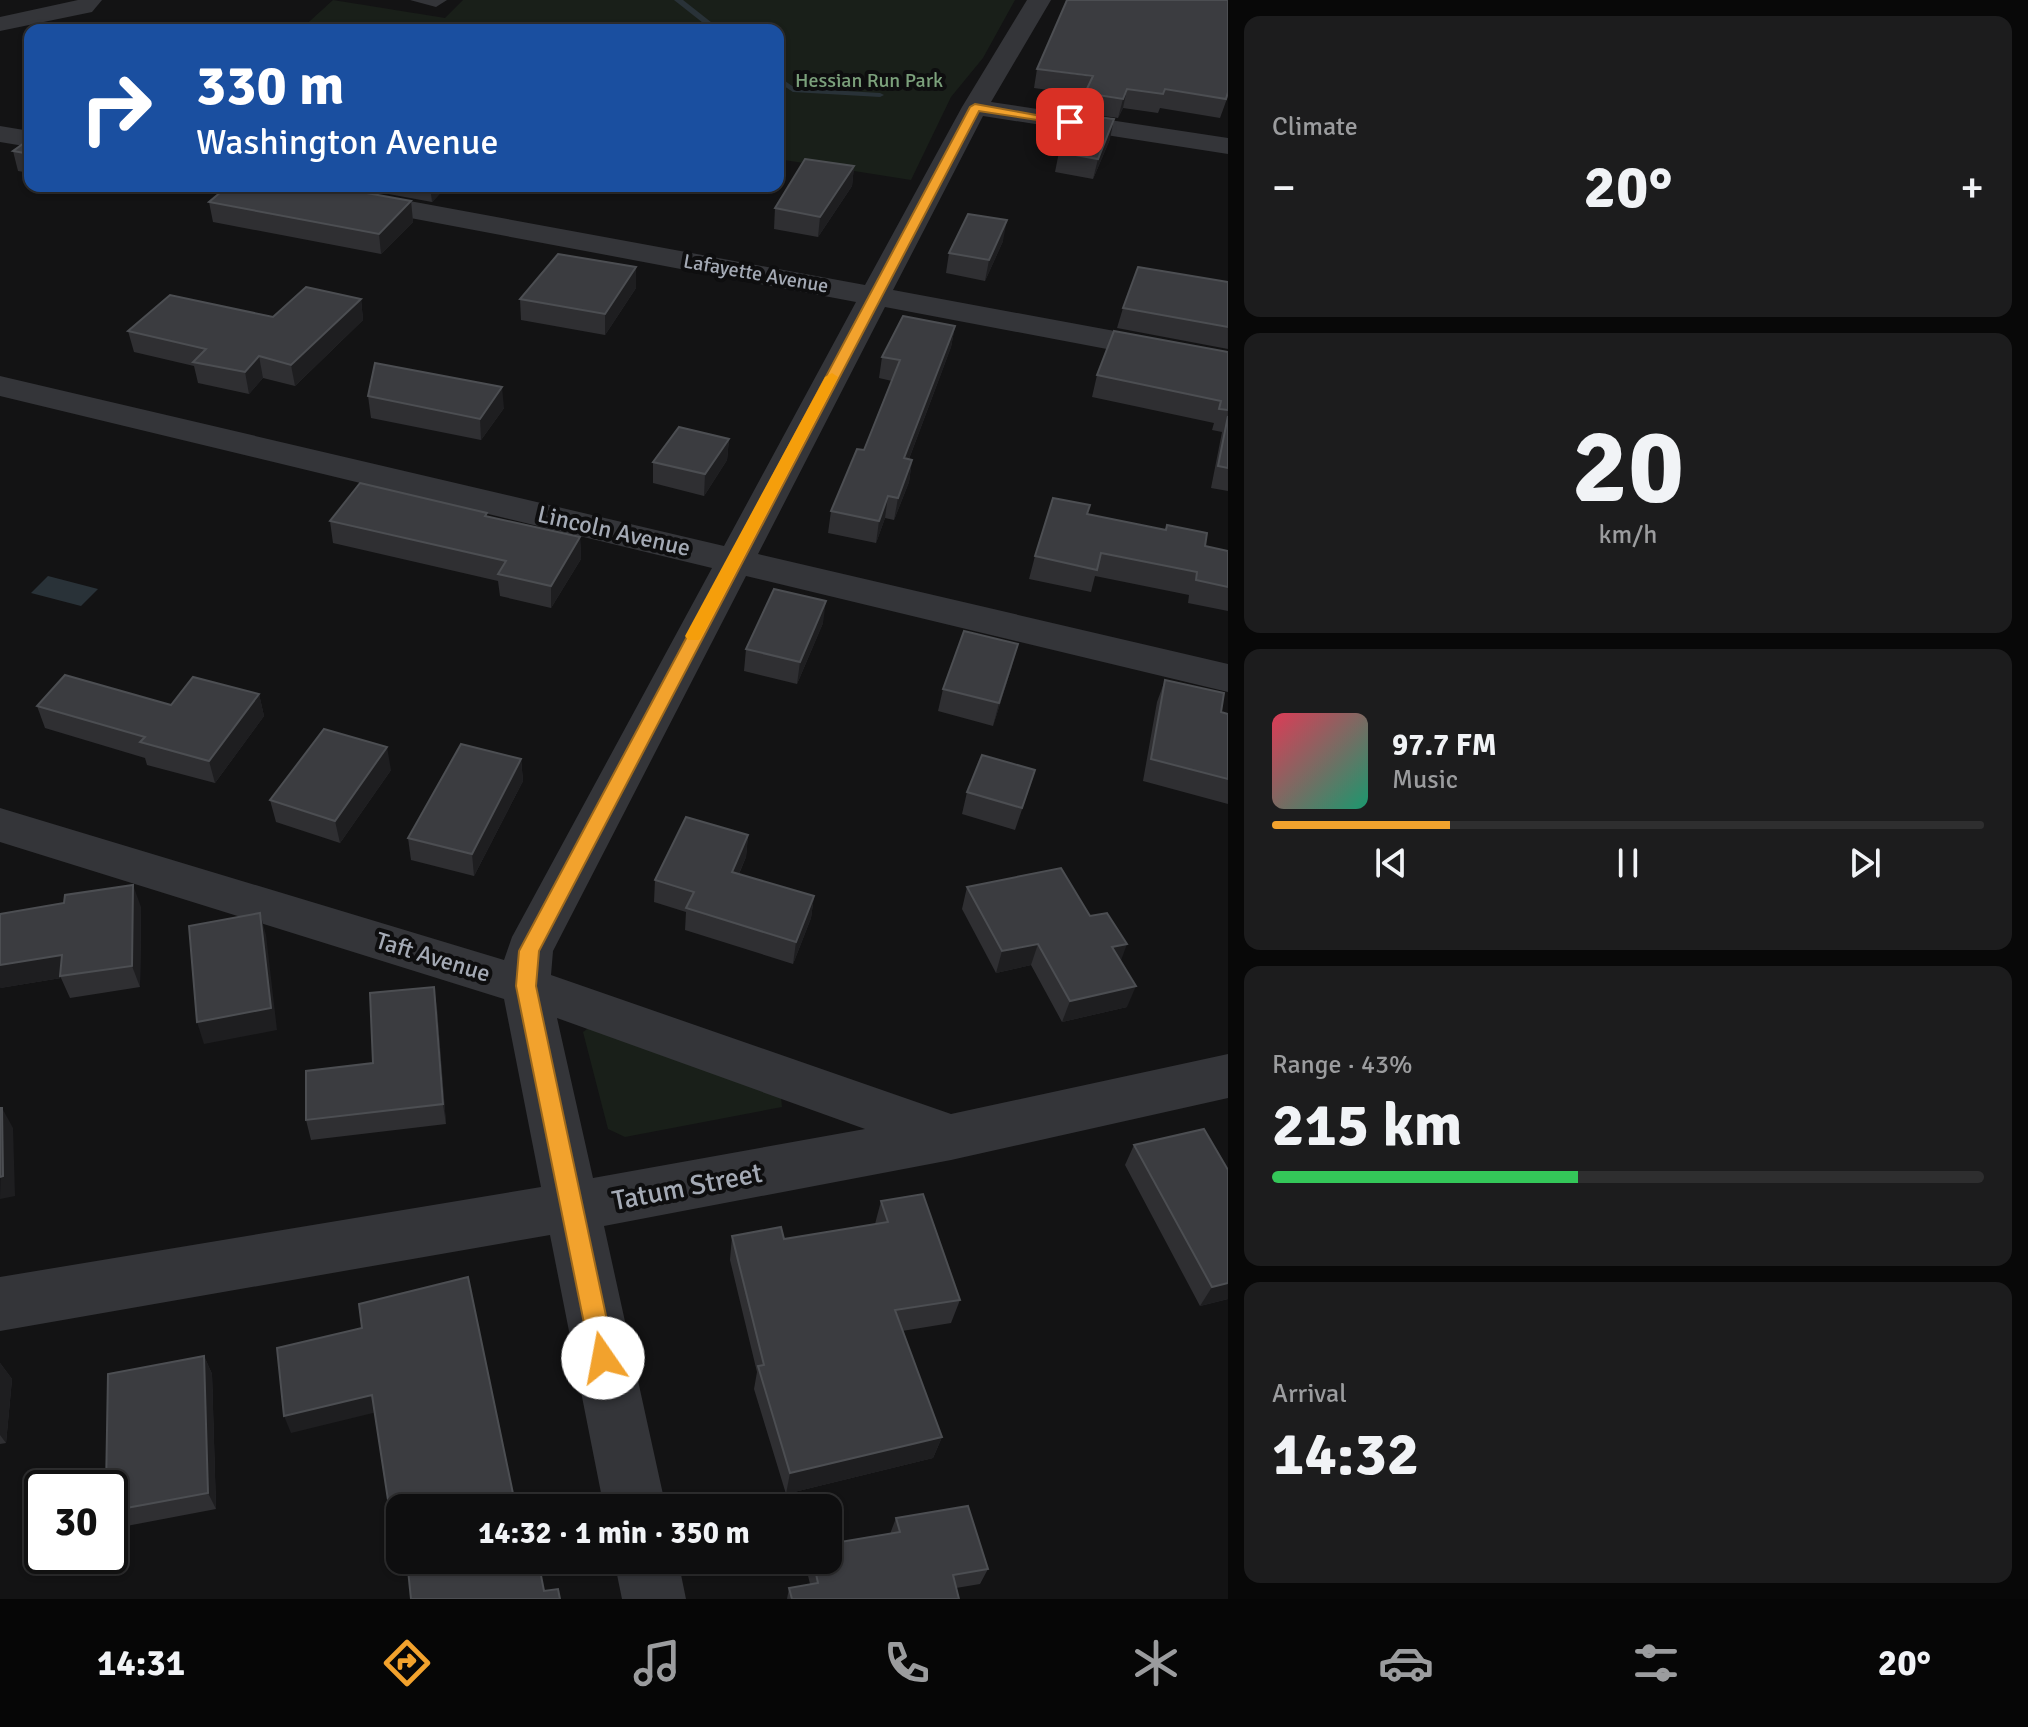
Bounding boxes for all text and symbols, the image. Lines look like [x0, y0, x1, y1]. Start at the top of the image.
text: 330 m [196, 51, 344, 120]
icon: right [64, 56, 168, 160]
park label: Hessian Run Park [795, 68, 943, 93]
pin [1036, 88, 1104, 156]
icon: arrive [1048, 100, 1092, 144]
text: Climate [1272, 111, 1358, 143]
text: Washington Avenue [196, 120, 498, 165]
text: 20° [1584, 151, 1672, 225]
text: − [1272, 161, 1296, 215]
text: + [1960, 161, 1984, 215]
street label: Lafayette Avenue [681, 248, 830, 299]
text: 20 [1572, 403, 1684, 531]
street label: Lincoln Avenue [535, 499, 693, 563]
text: km/h [1599, 519, 1657, 551]
text: 97.7 FM [1392, 727, 1497, 764]
text: Music [1392, 764, 1458, 796]
icon: previous [1369, 841, 1413, 885]
icon: pause [1606, 841, 1650, 885]
icon: next [1843, 841, 1887, 885]
street label: Taft Avenue [372, 925, 494, 989]
text: Range · 43% [1272, 1049, 1413, 1081]
text: 215 km [1272, 1089, 1462, 1163]
street label: Tatum Street [609, 1156, 765, 1218]
position arrow [561, 1316, 645, 1400]
text: Arrival [1272, 1378, 1347, 1410]
text: 14:32 [1272, 1418, 1419, 1492]
speed limit sign: 30 [24, 1470, 128, 1574]
text: 14:32 · 1 min · 350 m [478, 1515, 750, 1552]
icon: directions [379, 1635, 435, 1691]
icon: music [629, 1635, 685, 1691]
icon: phone [879, 1635, 935, 1691]
icon: climate [1128, 1635, 1184, 1691]
icon: car [1378, 1635, 1434, 1691]
icon: filters [1628, 1635, 1684, 1691]
text: 14:31 [97, 1641, 185, 1686]
text: 20° [1878, 1641, 1931, 1686]

